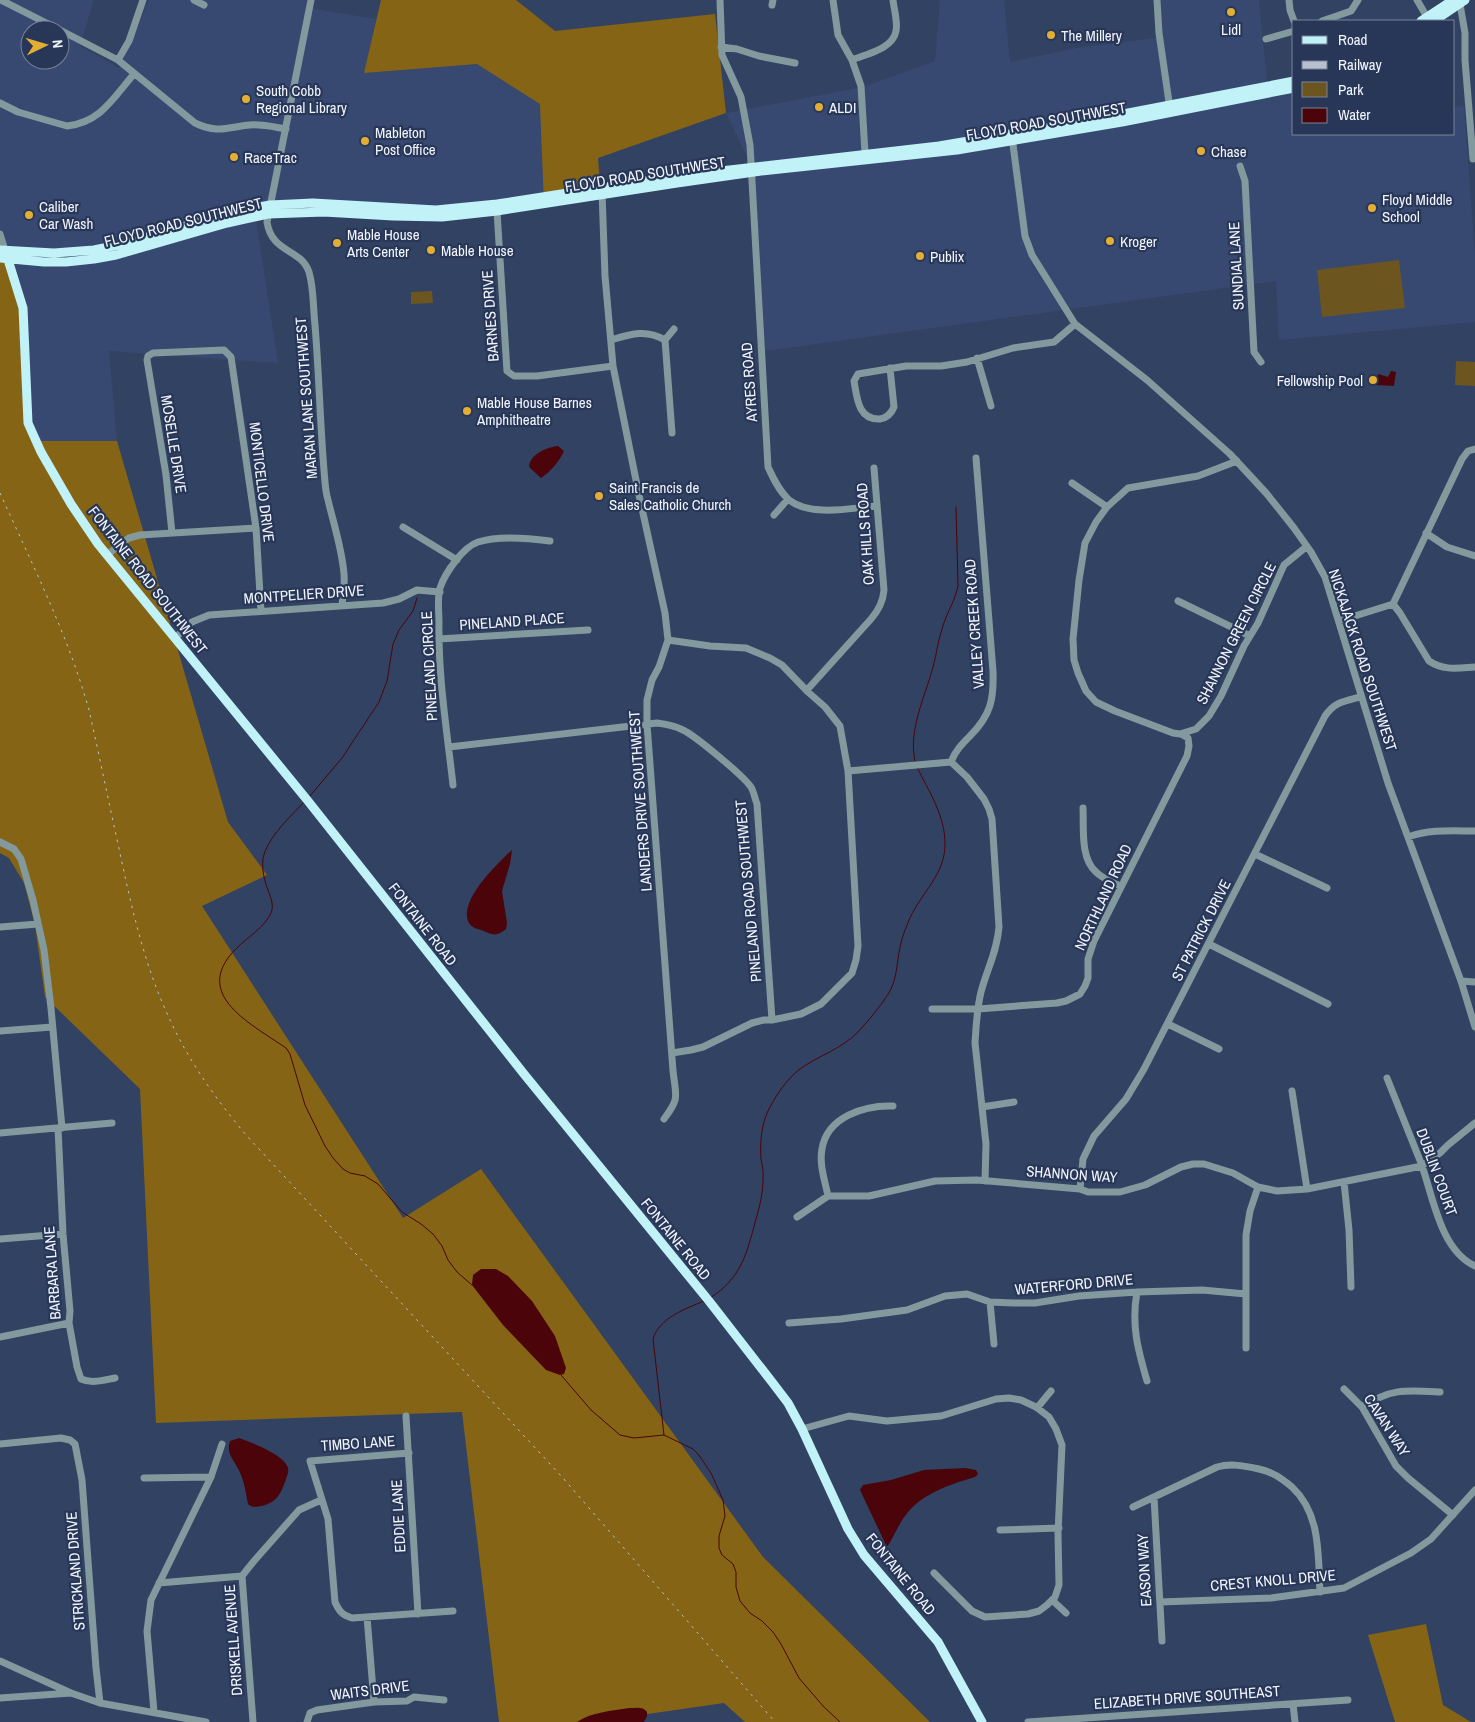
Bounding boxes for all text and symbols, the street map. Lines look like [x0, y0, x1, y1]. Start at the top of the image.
marker: Lidl [1225, 6, 1237, 18]
place label: Lidl [1221, 19, 1241, 40]
north arrow [20, 20, 70, 70]
legend [1292, 20, 1455, 135]
place label: The Millery [1061, 25, 1123, 46]
marker: The Millery [1045, 29, 1057, 41]
text: Road [1338, 29, 1367, 50]
text: N [49, 39, 67, 49]
text: Railway [1338, 54, 1383, 75]
text: Park [1338, 79, 1364, 100]
place label: South Cobb Regional Library [256, 80, 348, 118]
marker: South Cobb Regional Library [240, 93, 252, 105]
place label: ALDI [828, 97, 856, 118]
street label: FLOYD ROAD SOUTHWEST [964, 97, 1128, 145]
marker: ALDI [813, 101, 825, 113]
text: Water [1338, 104, 1370, 125]
place label: Mableton Post Office [375, 122, 436, 160]
marker: Mableton Post Office [359, 135, 371, 147]
place label: Chase [1211, 141, 1247, 162]
marker: Chase [1195, 145, 1207, 157]
place label: RaceTrac [244, 147, 297, 168]
marker: RaceTrac [228, 151, 240, 163]
street label: FLOYD ROAD SOUTHWEST [563, 151, 727, 197]
place label: Floyd Middle School [1382, 189, 1453, 227]
street label: FLOYD ROAD SOUTHWEST [102, 192, 265, 252]
place label: Caliber Car Wash [39, 196, 93, 234]
marker: Floyd Middle School [1366, 202, 1378, 214]
marker: Caliber Car Wash [23, 209, 35, 221]
street label: SUNDIAL LANE [1223, 221, 1249, 311]
place label: Mable House Arts Center [346, 224, 420, 262]
place label: Kroger [1120, 231, 1157, 252]
marker: Kroger [1104, 235, 1116, 247]
marker: Mable House Arts Center [331, 237, 343, 249]
place label: Mable House [441, 240, 514, 261]
marker: Mable House [425, 244, 437, 256]
place label: Publix [930, 246, 965, 267]
marker: Publix [914, 250, 926, 262]
street label: BARNES DRIVE [476, 270, 504, 362]
street label: MARAN LANE SOUTHWEST [290, 316, 322, 480]
street label: AYRES ROAD [736, 341, 762, 424]
place label: Fellowship Pool [1277, 370, 1363, 391]
marker: Fellowship Pool [1367, 374, 1379, 386]
place label: Mable House Barnes Amphitheatre [476, 392, 592, 430]
street label: MOSELLE DRIVE [156, 393, 192, 495]
marker: Mable House Barnes Amphitheatre [461, 405, 473, 417]
street label: MONTICELLO DRIVE [244, 421, 280, 543]
place label: Saint Francis de Sales Catholic Church [609, 477, 731, 515]
street label: OAK HILLS ROAD [851, 482, 879, 586]
marker: Saint Francis de Sales Catholic Church [593, 490, 605, 502]
street label: FONTAINE ROAD SOUTHWEST [84, 502, 213, 659]
street label: VALLEY CREEK ROAD [959, 558, 989, 690]
street label: SHANNON GREEN CIRCLE [1191, 558, 1281, 708]
street label: NICKAJACK ROAD SOUTHWEST [1324, 566, 1402, 754]
street label: MONTPELIER DRIVE [243, 579, 365, 609]
street label: PINELAND PLACE [459, 607, 565, 635]
street label: PINELAND CIRCLE [416, 611, 442, 721]
street label: LANDERS DRIVE SOUTHWEST [623, 709, 657, 892]
street label: PINELAND ROAD SOUTHWEST [730, 799, 766, 983]
street label: NORTHLAND ROAD [1069, 840, 1137, 954]
street label: ST PATRICK DRIVE [1166, 876, 1236, 984]
street label: FONTAINE ROAD [384, 878, 462, 970]
street label: DUBLIN COURT [1411, 1125, 1463, 1219]
street label: SHANNON WAY [1026, 1160, 1119, 1188]
street label: FONTAINE ROAD [636, 1193, 716, 1285]
street label: BARBARA LANE [38, 1226, 66, 1320]
street label: WATERFORD DRIVE [1014, 1268, 1134, 1300]
street label: CAVAN WAY [1359, 1390, 1415, 1461]
street label: TIMBO LANE [320, 1430, 396, 1456]
street label: EDDIE LANE [386, 1479, 410, 1553]
street label: STRICKLAND DRIVE [60, 1511, 90, 1631]
street label: FONTAINE ROAD [861, 1528, 941, 1620]
street label: EASON WAY [1132, 1532, 1156, 1607]
street label: CREST KNOLL DRIVE [1209, 1564, 1337, 1596]
street label: DRISKELL AVENUE [219, 1584, 247, 1696]
street label: WAITS DRIVE [329, 1675, 411, 1705]
street label: ELIZABETH DRIVE SOUTHEAST [1093, 1680, 1281, 1714]

